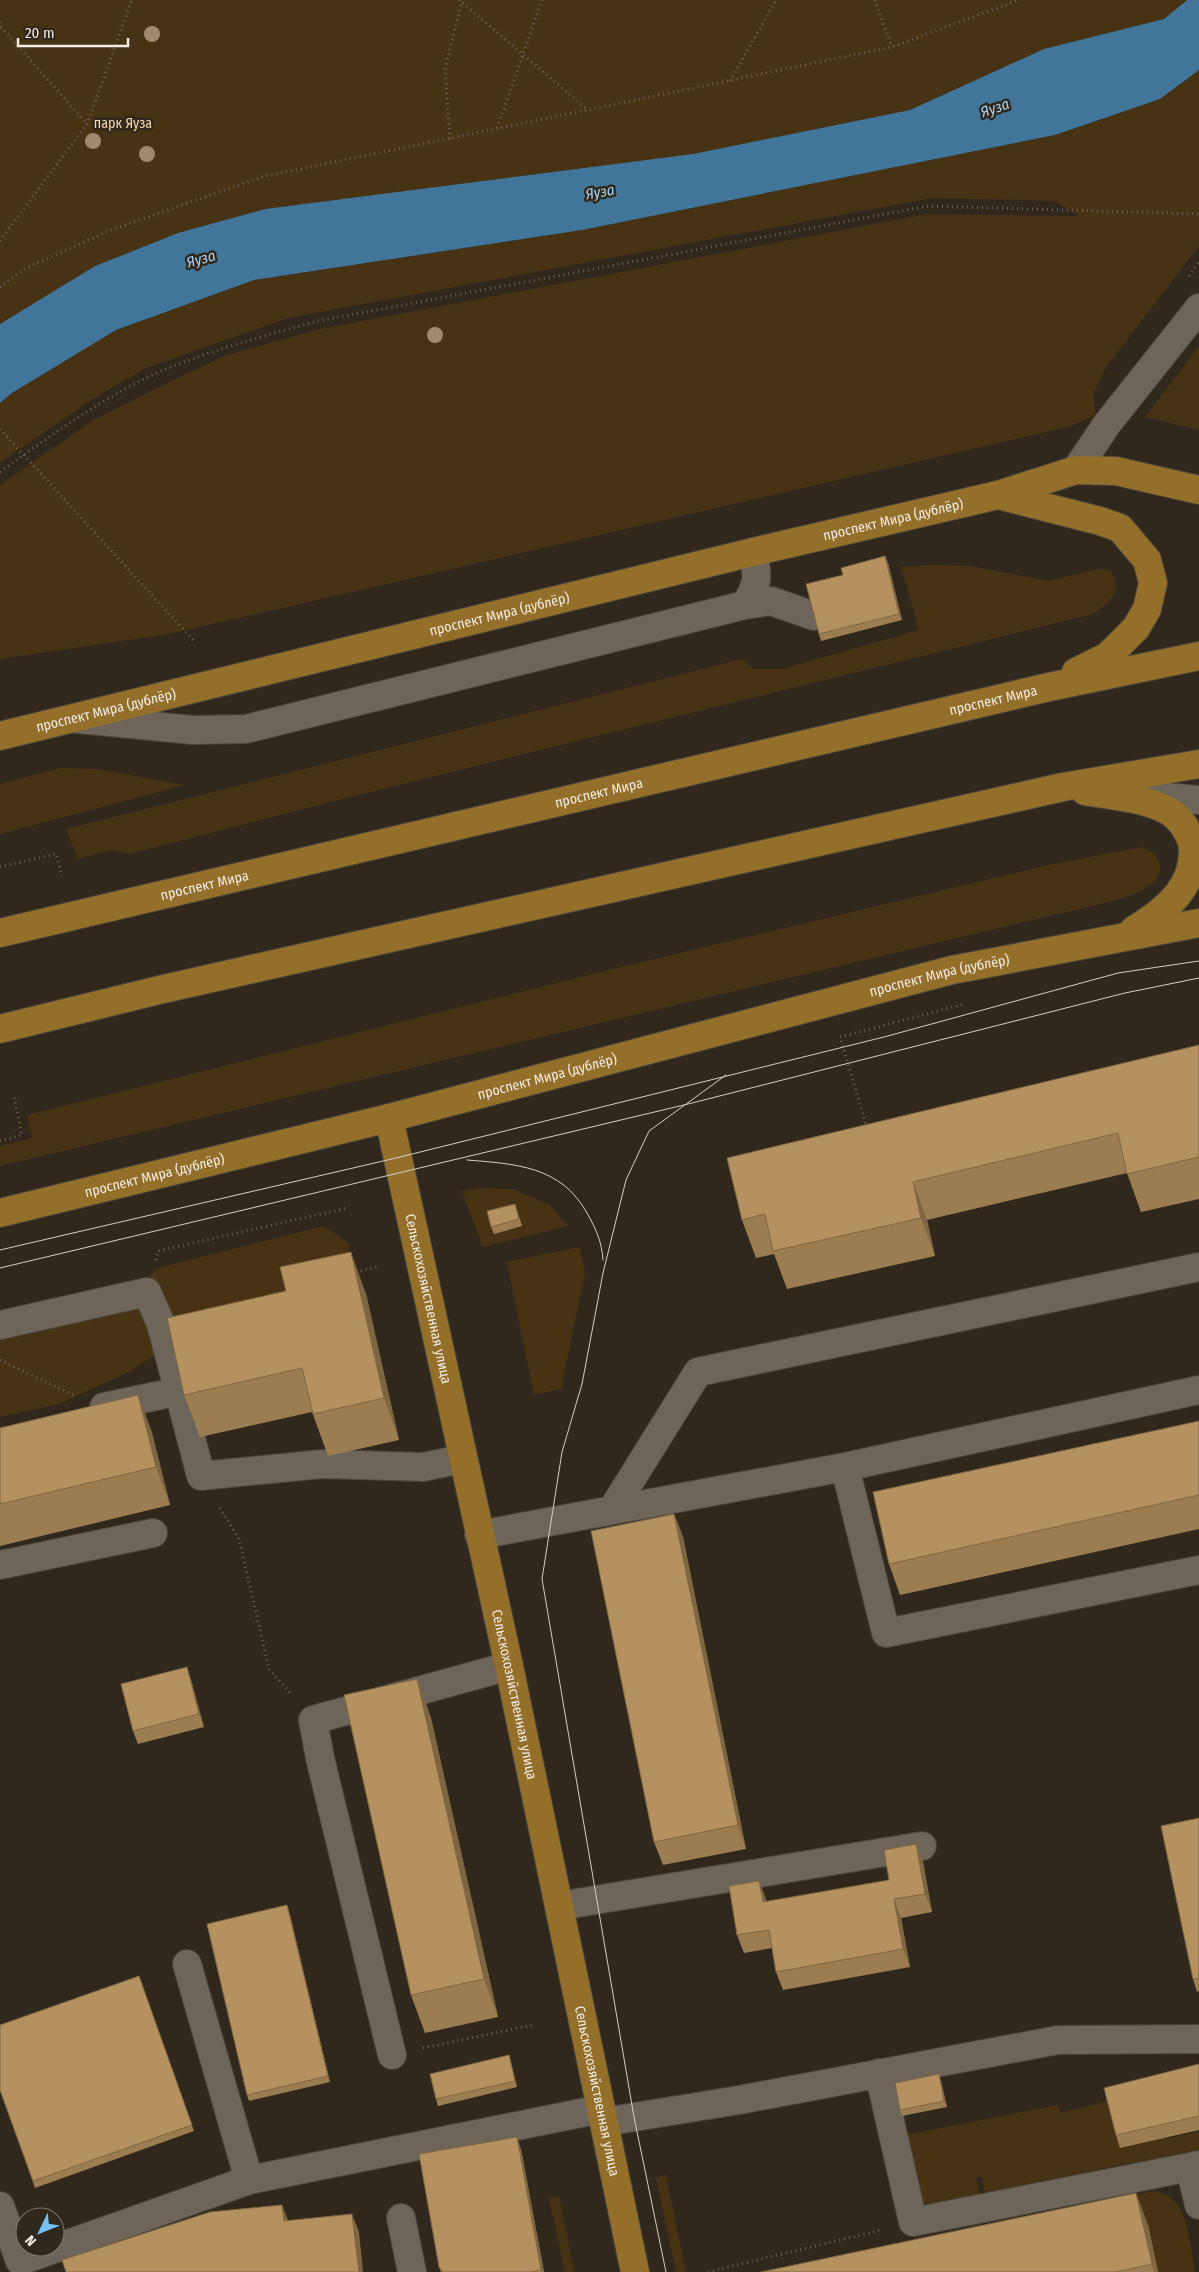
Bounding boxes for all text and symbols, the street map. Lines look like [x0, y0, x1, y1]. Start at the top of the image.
scale bar [18, 15, 128, 47]
text: 20 m [25, 24, 55, 42]
water label: Яуза [977, 95, 1012, 122]
park label: парк Яуза [94, 115, 152, 132]
water label: Яуза [583, 181, 616, 204]
water label: Яуза [184, 246, 218, 272]
street label: проспект Мира (дублёр) [821, 495, 965, 544]
street label: проспект Мира (дублёр) [428, 589, 571, 640]
street label: проспект Мира [947, 682, 1039, 719]
street label: проспект Мира (дублёр) [34, 685, 178, 736]
street label: проспект Мира [553, 775, 645, 812]
street label: проспект Мира [159, 867, 250, 904]
street label: проспект Мира (дублёр) [867, 951, 1011, 1000]
street label: проспект Мира (дублёр) [476, 1050, 619, 1103]
street label: проспект Мира (дублёр) [83, 1150, 226, 1201]
street label: Сельскохозяйственная улица [401, 1212, 455, 1386]
street label: Сельскохозяйственная улица [488, 1608, 540, 1781]
street label: Сельскохозяйственная улица [571, 2004, 623, 2178]
north arrow [15, 2207, 65, 2257]
text: N [22, 2232, 40, 2249]

